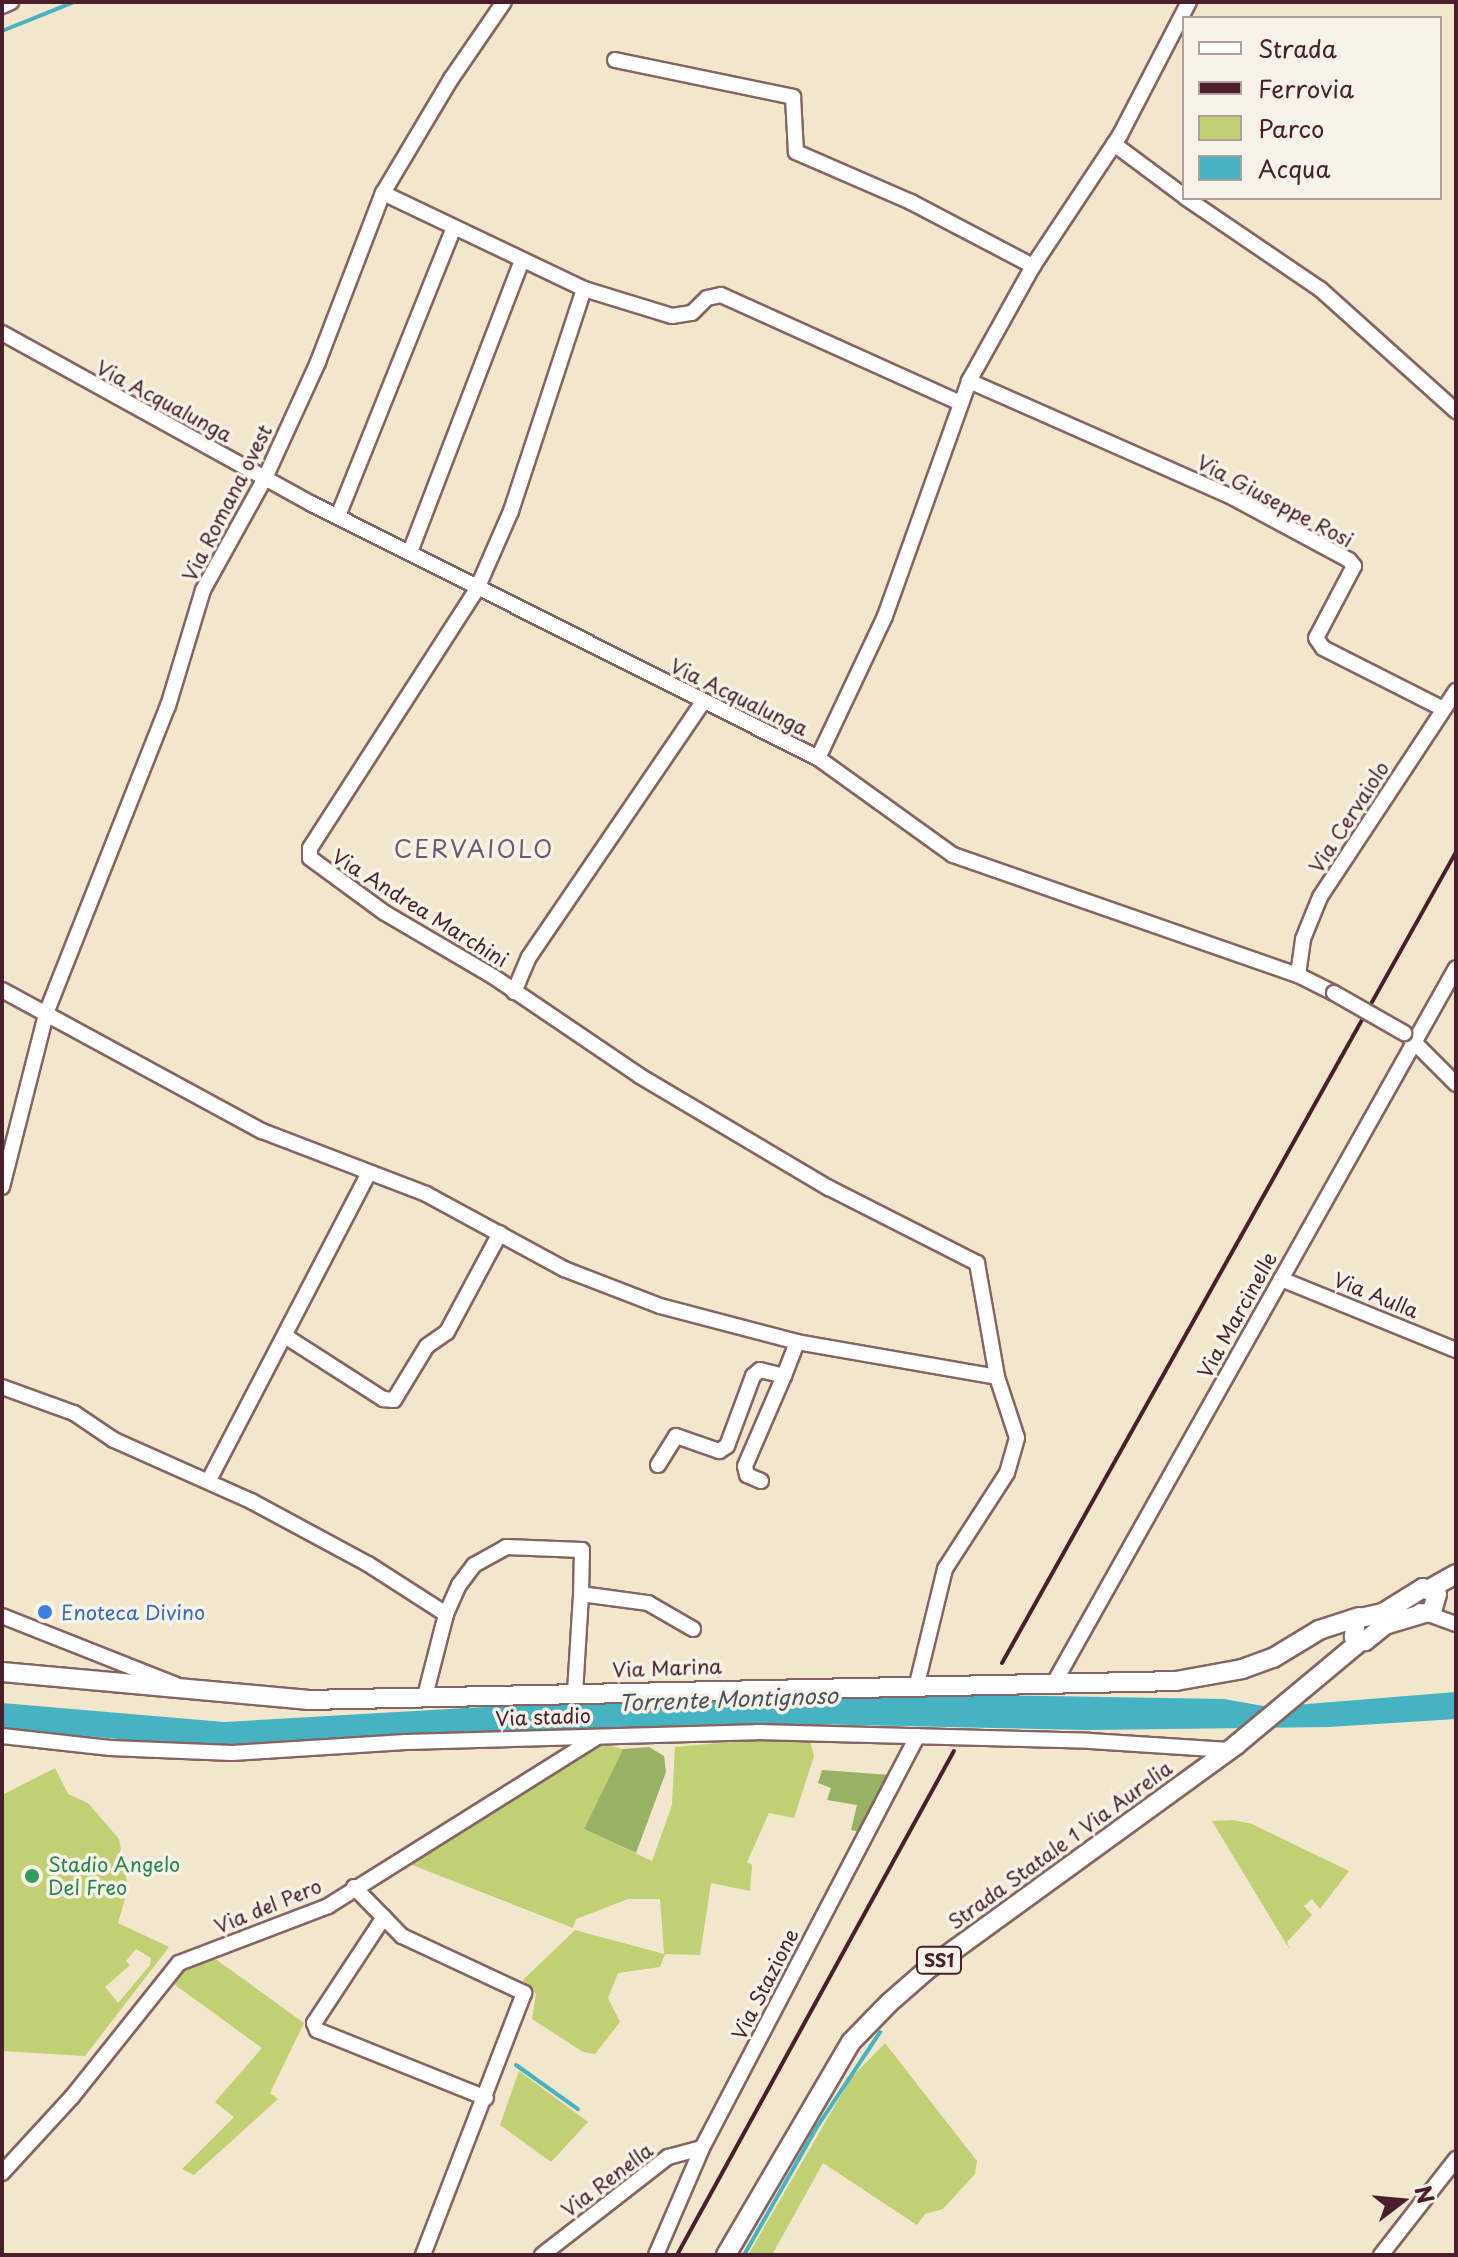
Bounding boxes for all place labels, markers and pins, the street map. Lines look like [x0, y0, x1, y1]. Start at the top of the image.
place label: Enoteca Divino [61, 1600, 205, 1624]
marker: Enoteca Divino [36, 1603, 54, 1621]
place label: Stadio Angelo Del Freo [48, 1852, 181, 1899]
marker: Stadio Angelo Del Freo [23, 1867, 41, 1885]

